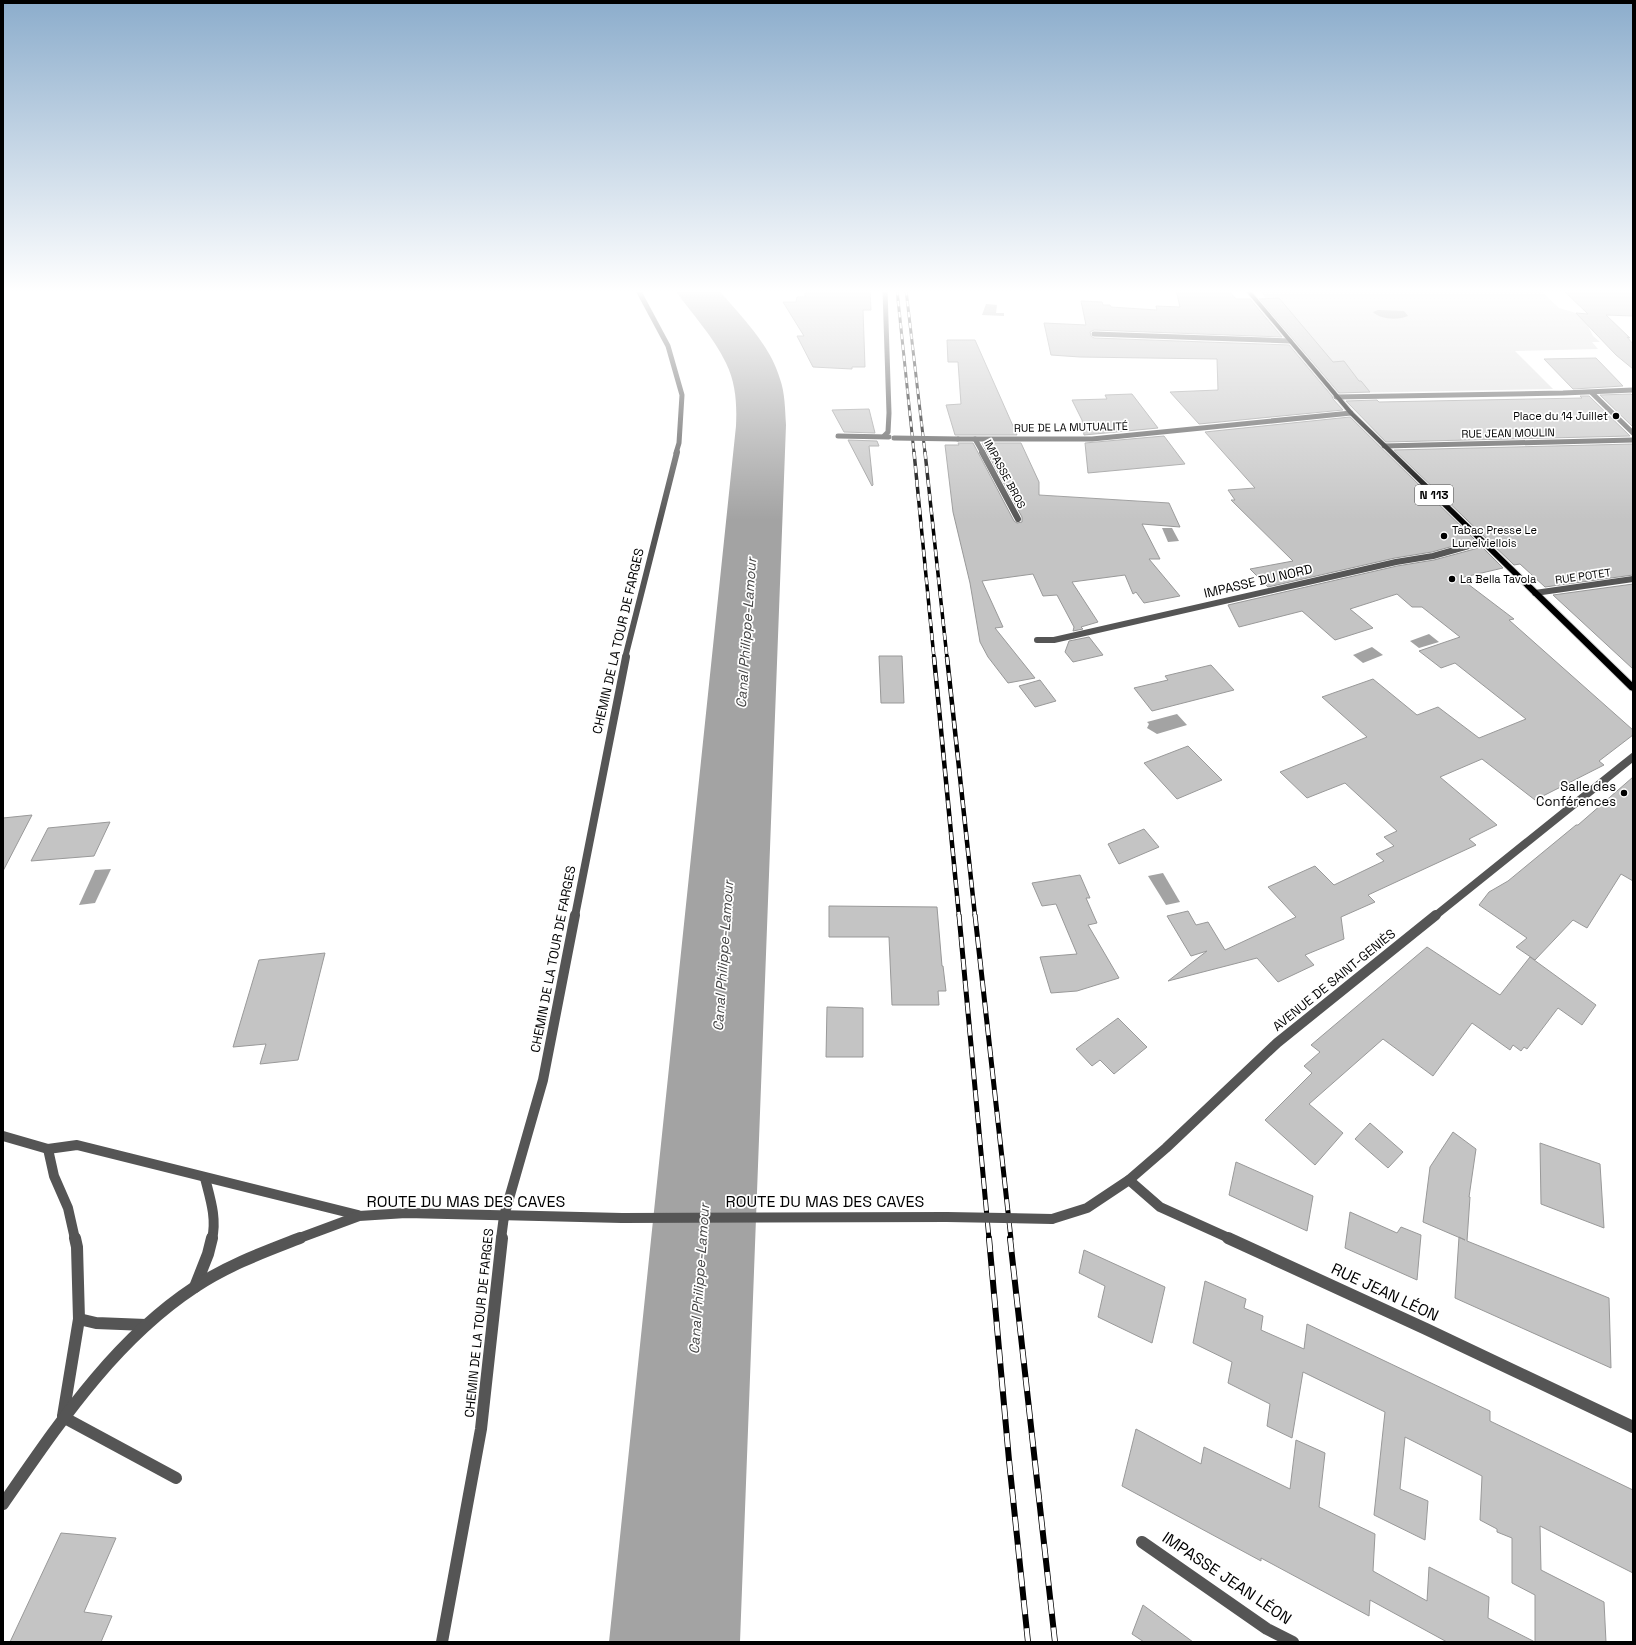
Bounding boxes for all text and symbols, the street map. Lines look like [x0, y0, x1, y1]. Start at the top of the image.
place label: Place du 14 Juillet [1513, 409, 1608, 423]
marker: Place du 14 Juillet [1611, 411, 1621, 421]
street label: RUE DE LA MUTUALITÉ [1014, 419, 1128, 435]
street label: RUE JEAN MOULIN [1461, 425, 1555, 441]
street label: IMPASSE BROS [981, 437, 1029, 511]
road number: N 113 [1415, 485, 1453, 505]
place label: Tabac Presse Le Lunelviellois [1452, 523, 1537, 550]
marker: Tabac Presse Le Lunelviellois [1439, 531, 1449, 541]
street label: CHEMIN DE LA TOUR DE FARGES [588, 546, 648, 736]
water label: Canal Philippe-Lamour [732, 555, 760, 709]
street label: IMPASSE DU NORD [1202, 560, 1314, 602]
street label: RUE POTET [1554, 565, 1612, 587]
place label: La Bella Tavola [1460, 572, 1537, 586]
marker: La Bella Tavola [1447, 574, 1457, 584]
place label: Salle des Conférences [1536, 778, 1616, 810]
marker: Salle des Conférences [1619, 788, 1629, 798]
street label: CHEMIN DE LA TOUR DE FARGES [527, 864, 579, 1054]
water label: Canal Philippe-Lamour [709, 878, 737, 1032]
street label: AVENUE DE SAINT-GENIÈS [1269, 925, 1399, 1035]
street label: ROUTE DU MAS DES CAVES [367, 1191, 566, 1212]
street label: ROUTE DU MAS DES CAVES [726, 1191, 925, 1212]
water label: Canal Philippe-Lamour [685, 1201, 713, 1355]
street label: CHEMIN DE LA TOUR DE FARGES [461, 1228, 497, 1418]
street label: RUE JEAN LÉON [1328, 1258, 1442, 1326]
street label: IMPASSE JEAN LÉON [1158, 1527, 1296, 1629]

